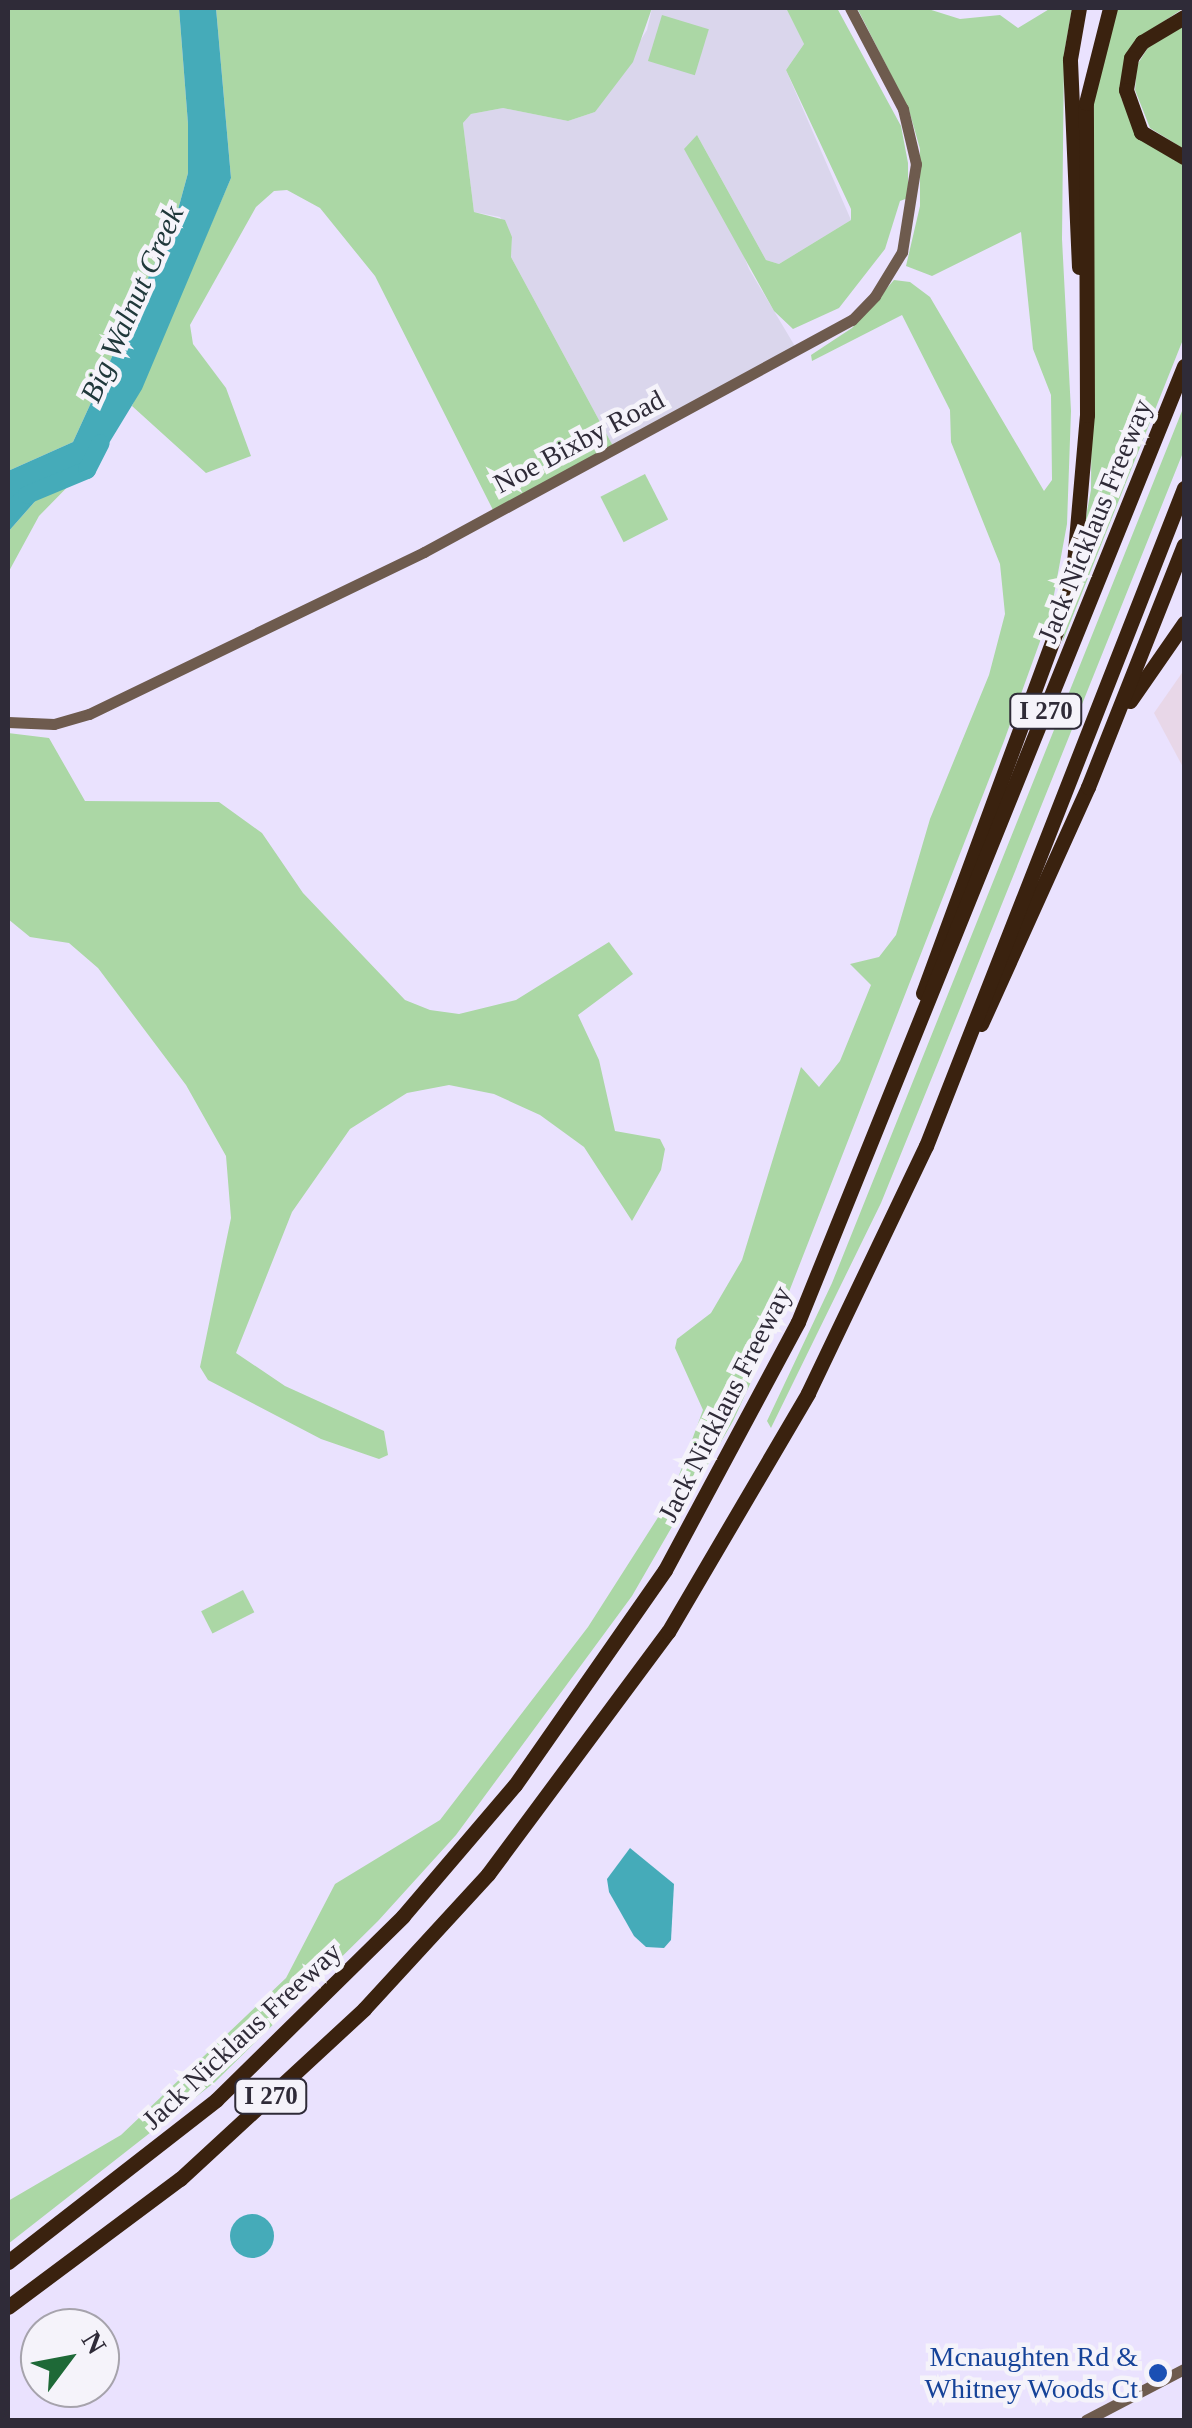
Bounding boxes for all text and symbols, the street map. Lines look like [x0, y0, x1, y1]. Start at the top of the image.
water label: Big Walnut Creek [73, 200, 191, 408]
street label: Noe Bixby Road [488, 383, 670, 501]
street label: Jack Nicklaus Freeway [1031, 394, 1159, 648]
road number: I 270 [1008, 691, 1084, 731]
street label: Jack Nicklaus Freeway [651, 1281, 799, 1527]
street label: Jack Nicklaus Freeway [136, 1935, 348, 2137]
road number: I 270 [234, 2076, 308, 2116]
north arrow [20, 2308, 120, 2408]
text: N [76, 2326, 113, 2360]
place label: Mcnaughten Rd & Whitney Woods Ct [924, 2340, 1138, 2406]
marker: Mcnaughten Rd & Whitney Woods Ct [1147, 2362, 1169, 2384]

